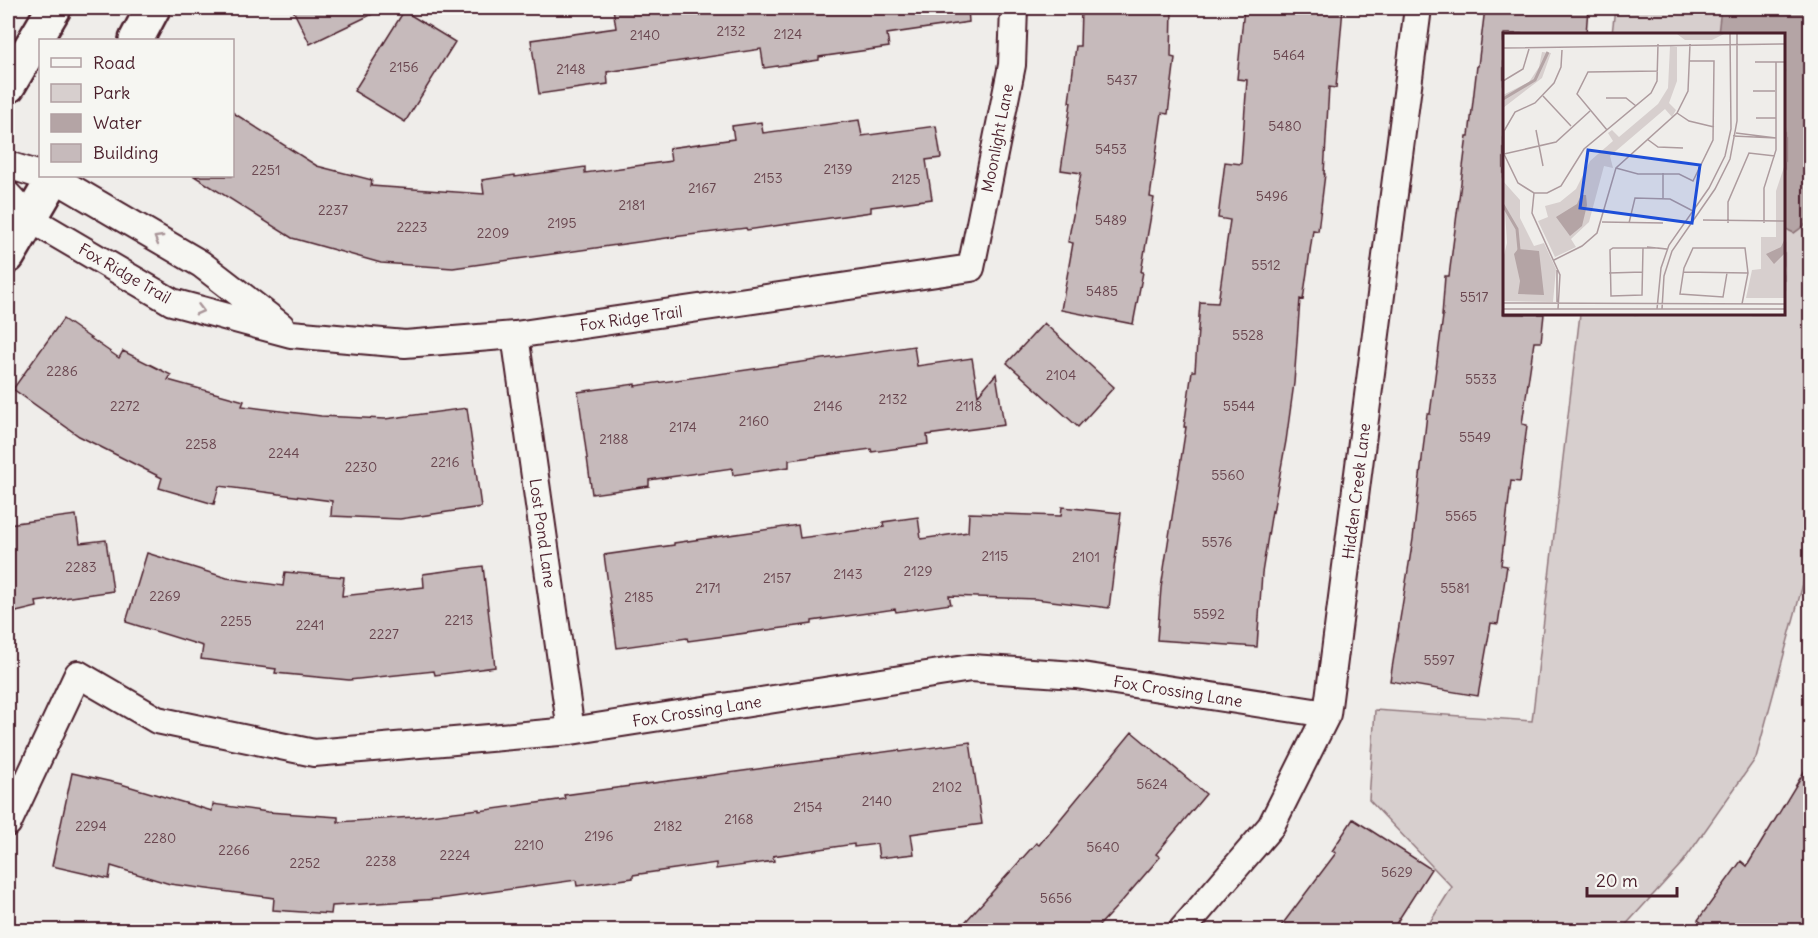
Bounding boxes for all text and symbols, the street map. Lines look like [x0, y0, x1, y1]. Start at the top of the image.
house number: 2132 [717, 22, 746, 40]
house number: 2124 [774, 25, 802, 43]
house number: 2140 [630, 26, 660, 44]
inset map [1503, 33, 1785, 315]
legend [39, 39, 234, 177]
house number: 5464 [1273, 46, 1305, 64]
text: Road [93, 51, 136, 74]
house number: 2156 [389, 58, 419, 76]
house number: 2148 [556, 60, 586, 78]
house number: 5437 [1107, 71, 1138, 89]
text: Park [93, 81, 130, 104]
street label: Moonlight Lane [977, 82, 1017, 194]
text: Water [93, 111, 143, 134]
house number: 5480 [1268, 117, 1302, 135]
house number: 5453 [1095, 140, 1127, 158]
text: Building [93, 141, 158, 164]
house number: 2139 [823, 160, 853, 178]
house number: 2251 [252, 161, 280, 179]
house number: 2153 [753, 169, 783, 187]
house number: 2125 [892, 170, 920, 188]
house number: 2167 [688, 179, 716, 197]
house number: 5496 [1256, 187, 1288, 205]
house number: 2181 [619, 196, 645, 214]
house number: 2237 [318, 201, 348, 219]
house number: 5489 [1095, 211, 1127, 229]
house number: 2195 [547, 214, 577, 232]
house number: 2223 [397, 218, 428, 236]
house number: 2209 [477, 224, 509, 242]
one-way arrow [154, 235, 164, 246]
street label: Fox Ridge Trail [75, 239, 175, 307]
house number: 5512 [1251, 256, 1281, 274]
house number: 5485 [1086, 282, 1118, 300]
house number: 5517 [1460, 288, 1488, 306]
street label: Fox Ridge Trail [578, 301, 684, 335]
one-way arrow [195, 302, 205, 315]
house number: 5528 [1232, 326, 1264, 344]
house number: 2286 [46, 362, 78, 380]
house number: 2104 [1046, 366, 1076, 384]
house number: 5533 [1465, 370, 1497, 388]
house number: 2132 [879, 390, 908, 408]
house number: 2272 [110, 397, 140, 415]
house number: 2146 [813, 397, 843, 415]
house number: 2118 [956, 397, 982, 415]
house number: 5544 [1223, 397, 1255, 415]
house number: 2160 [739, 412, 769, 430]
house number: 2174 [669, 418, 697, 436]
street label: Hidden Creek Lane [1338, 422, 1374, 560]
house number: 5549 [1459, 428, 1491, 446]
house number: 2188 [599, 430, 629, 448]
house number: 2258 [185, 435, 217, 453]
house number: 2244 [268, 444, 300, 462]
house number: 2216 [431, 453, 459, 471]
house number: 2230 [345, 458, 377, 476]
house number: 5560 [1211, 466, 1245, 484]
street label: Lost Pond Lane [525, 477, 561, 589]
house number: 5565 [1445, 507, 1477, 525]
house number: 5576 [1202, 533, 1232, 551]
house number: 2115 [982, 547, 1008, 565]
house number: 2101 [1072, 548, 1100, 566]
house number: 2283 [65, 558, 97, 576]
house number: 2129 [904, 562, 932, 580]
house number: 2143 [833, 565, 863, 583]
house number: 2157 [763, 569, 791, 587]
house number: 2171 [695, 579, 721, 597]
house number: 5581 [1440, 579, 1470, 597]
house number: 2269 [149, 587, 181, 605]
house number: 2185 [624, 588, 654, 606]
house number: 5592 [1193, 605, 1225, 623]
house number: 2213 [445, 611, 473, 629]
house number: 2255 [220, 612, 252, 630]
house number: 2241 [296, 616, 324, 634]
house number: 2227 [369, 625, 399, 643]
house number: 5597 [1423, 651, 1455, 669]
street label: Fox Crossing Lane [1112, 671, 1244, 711]
street label: Fox Crossing Lane [631, 691, 763, 731]
house number: 5624 [1136, 775, 1168, 793]
house number: 2102 [932, 778, 962, 796]
house number: 2140 [862, 792, 892, 810]
house number: 2154 [793, 798, 823, 816]
house number: 2168 [724, 810, 754, 828]
house number: 2294 [75, 817, 107, 835]
house number: 2182 [654, 817, 683, 835]
house number: 2196 [584, 827, 614, 845]
house number: 2280 [144, 829, 176, 847]
house number: 2210 [514, 836, 544, 854]
house number: 5640 [1086, 838, 1120, 856]
house number: 2266 [218, 841, 250, 859]
house number: 2224 [440, 846, 470, 864]
house number: 2238 [365, 852, 397, 870]
house number: 2252 [289, 854, 321, 872]
scale bar [1587, 860, 1677, 898]
house number: 5629 [1381, 863, 1413, 881]
text: 20 m [1596, 869, 1638, 892]
house number: 5656 [1040, 889, 1072, 907]

